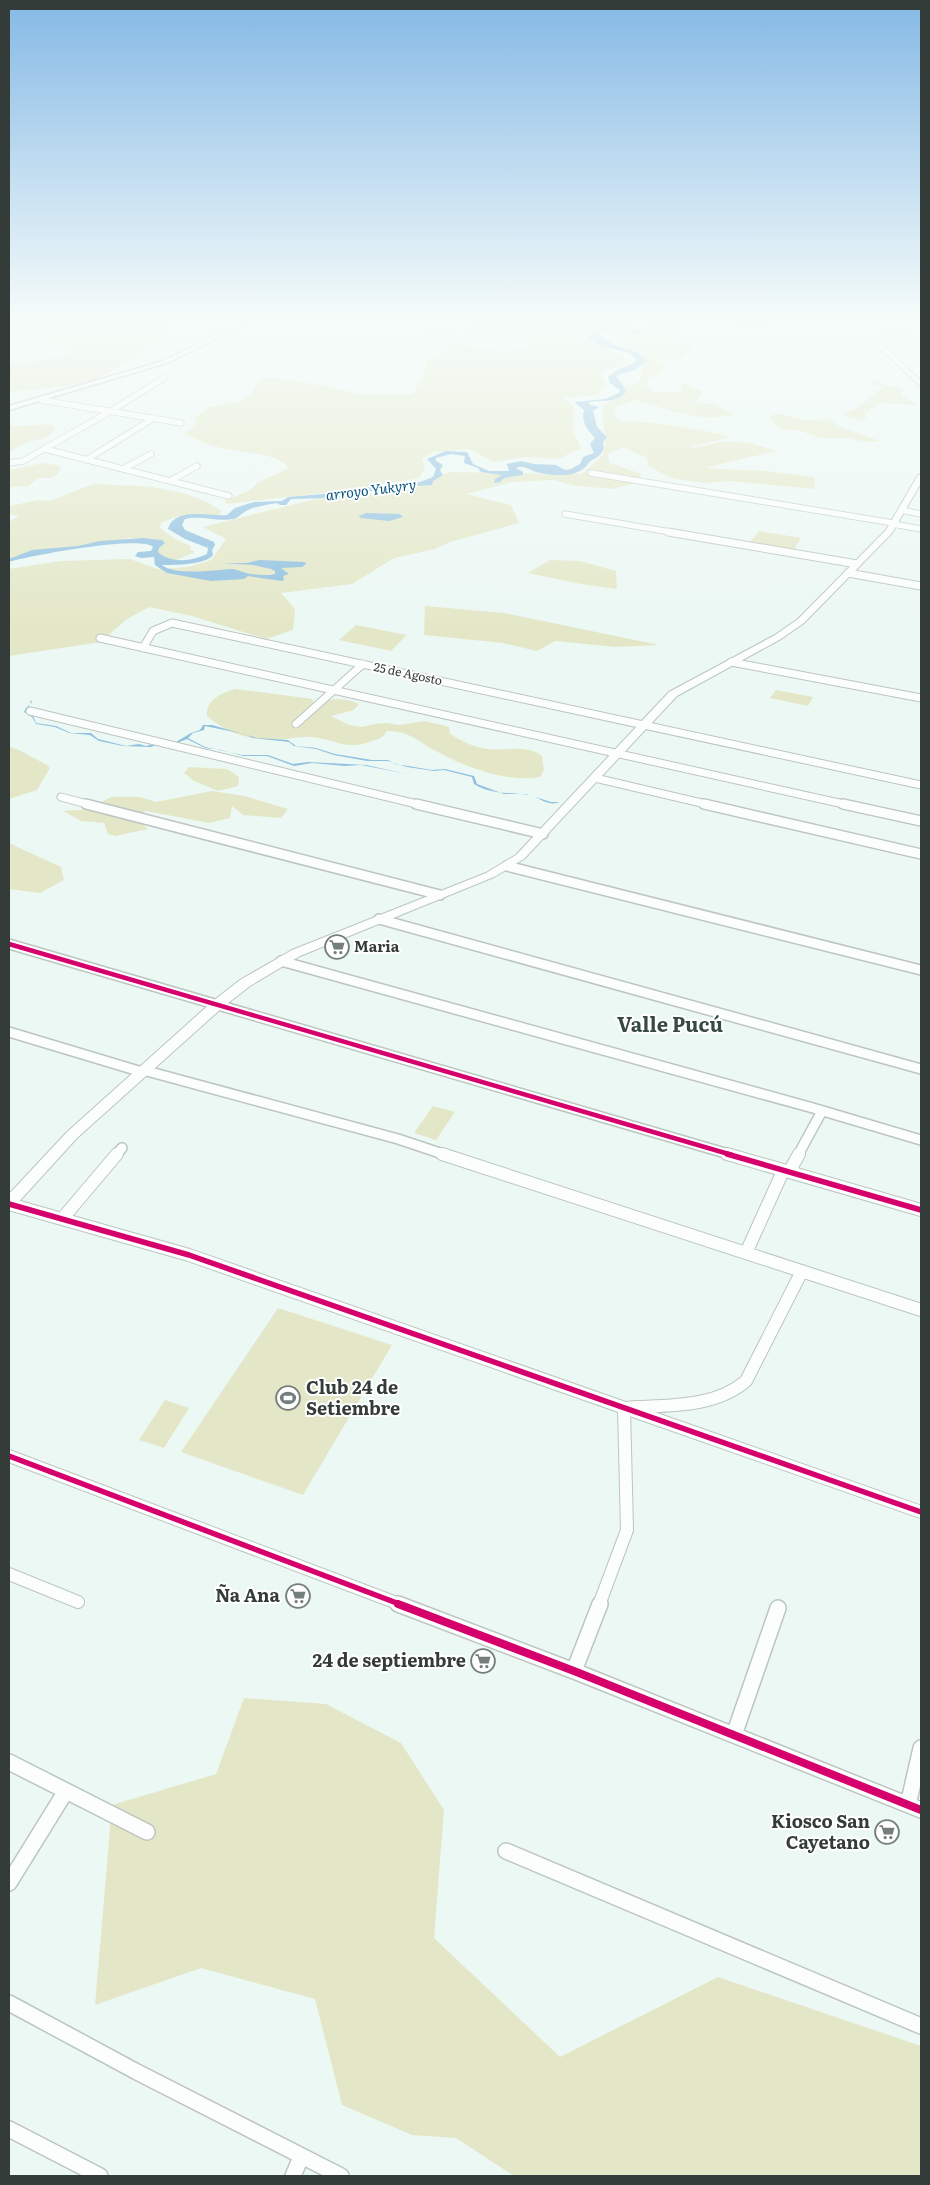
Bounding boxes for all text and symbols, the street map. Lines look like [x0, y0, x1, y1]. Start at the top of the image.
water label: arroyo Yukyry [325, 474, 417, 504]
street label: 25 de Agosto [372, 657, 444, 689]
supermarket icon: Maria [324, 934, 350, 960]
place label: Maria [354, 934, 400, 957]
district label: Valle Pucú [617, 1008, 723, 1038]
place label: Club 24 de Setiembre [306, 1373, 400, 1421]
sports icon: Club 24 de Setiembre [275, 1385, 301, 1411]
place label: Ña Ana [215, 1581, 281, 1608]
supermarket icon: Ña Ana [285, 1583, 311, 1609]
place label: 24 de septiembre [313, 1646, 466, 1673]
supermarket icon: 24 de septiembre [470, 1648, 496, 1674]
place label: Kiosco San Cayetano [771, 1807, 870, 1855]
supermarket icon: Kiosco San Cayetano [874, 1819, 900, 1845]

